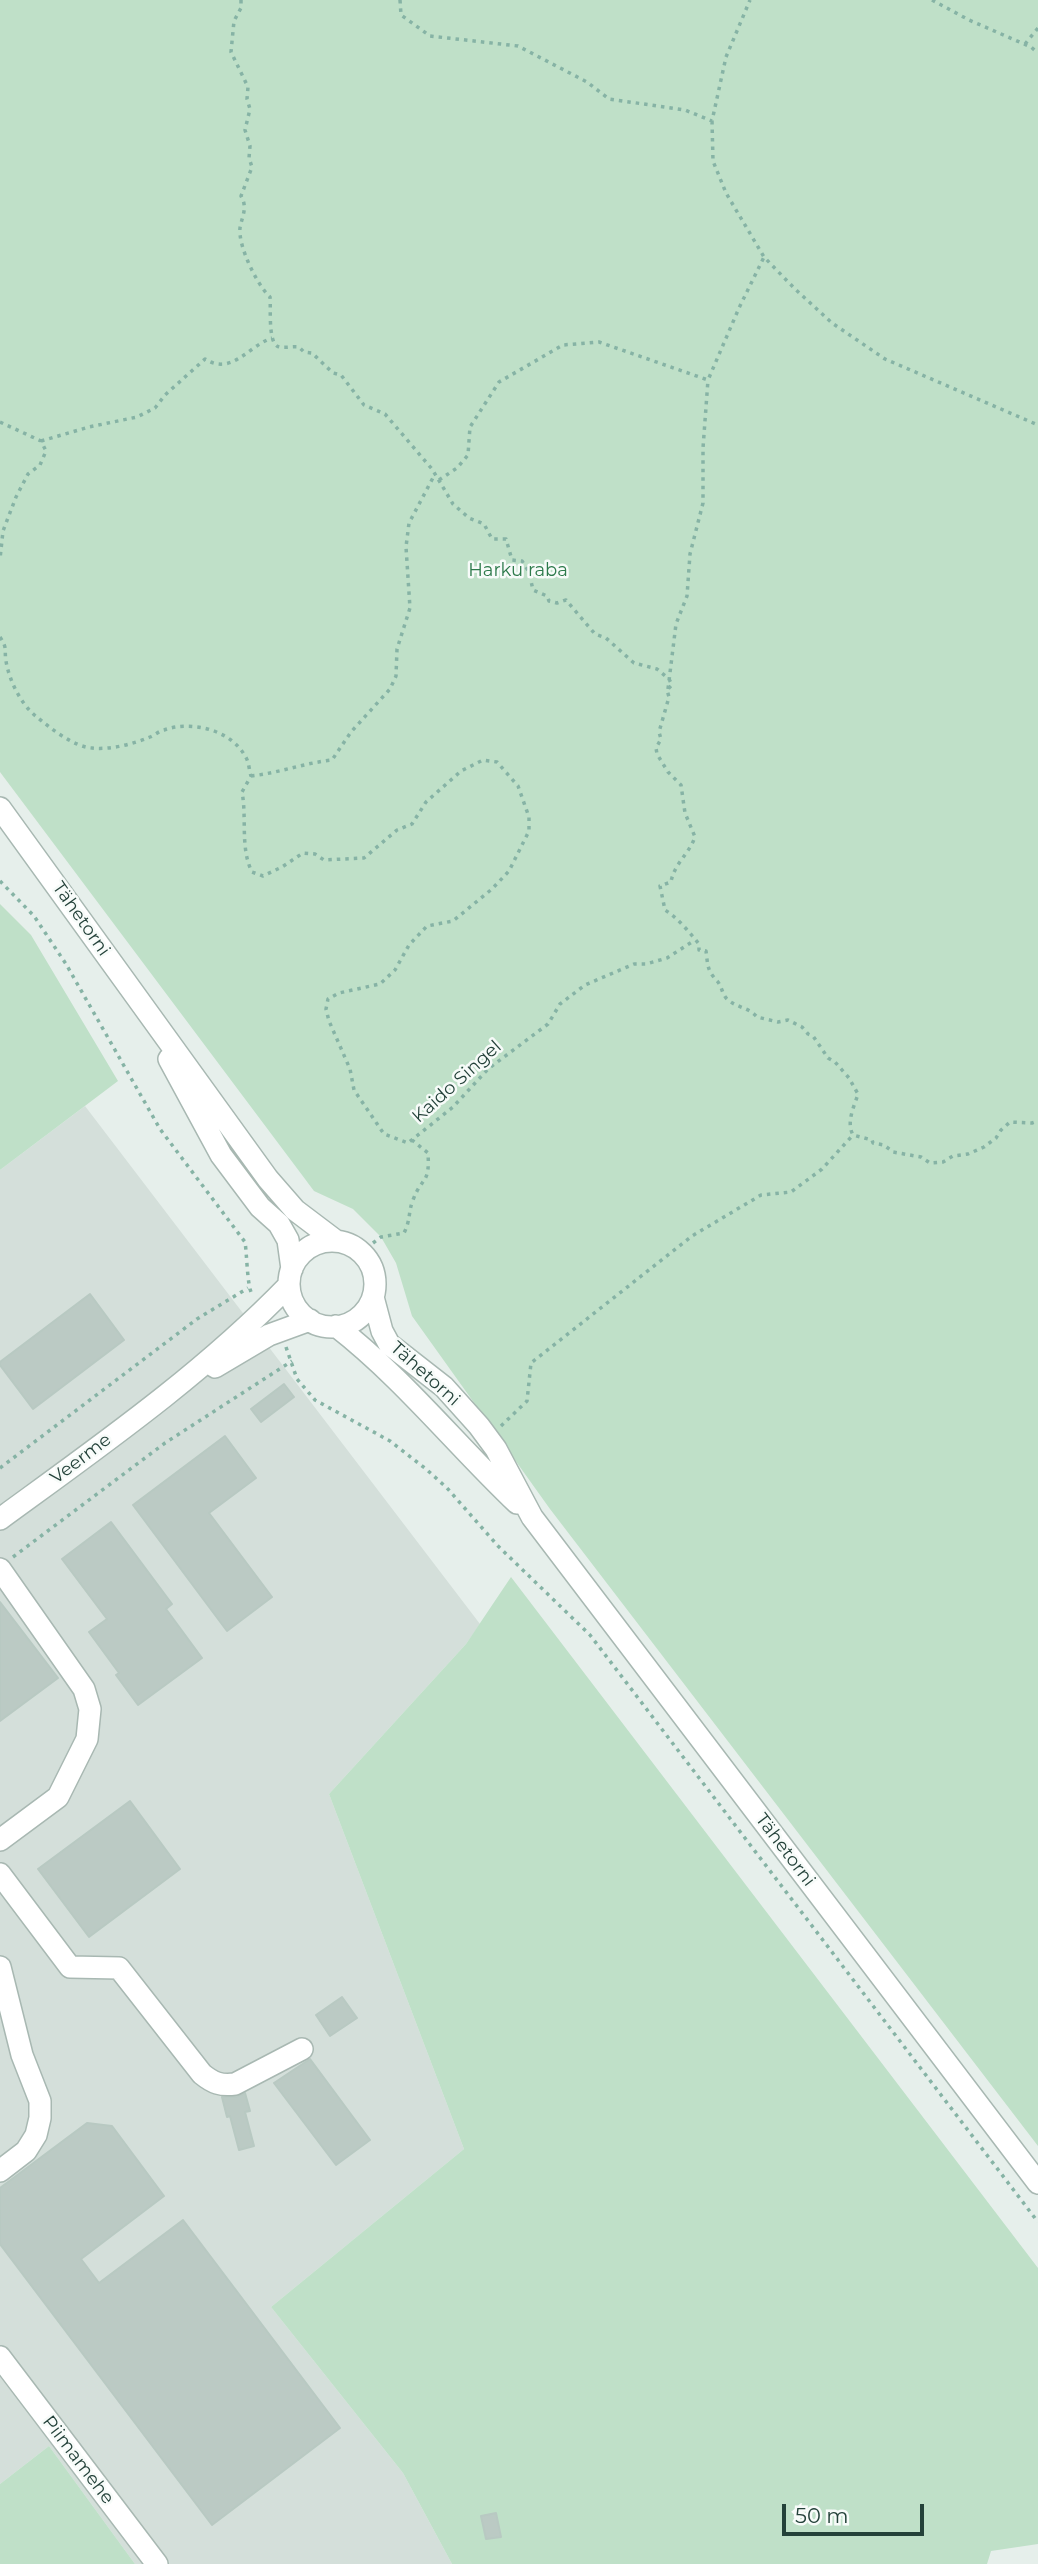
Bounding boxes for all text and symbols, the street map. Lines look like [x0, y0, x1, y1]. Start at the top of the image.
park label: Harku raba [468, 560, 568, 582]
street label: Tähetorni [48, 878, 114, 960]
street label: Kaido Singel [408, 1036, 506, 1128]
street label: Tähetorni [386, 1337, 464, 1411]
street label: Veerme [46, 1429, 116, 1489]
street label: Tähetorni [751, 1809, 819, 1891]
street label: Piimamehe [38, 2411, 118, 2509]
scale bar [786, 2490, 928, 2534]
text: 50 m [795, 2503, 849, 2528]

